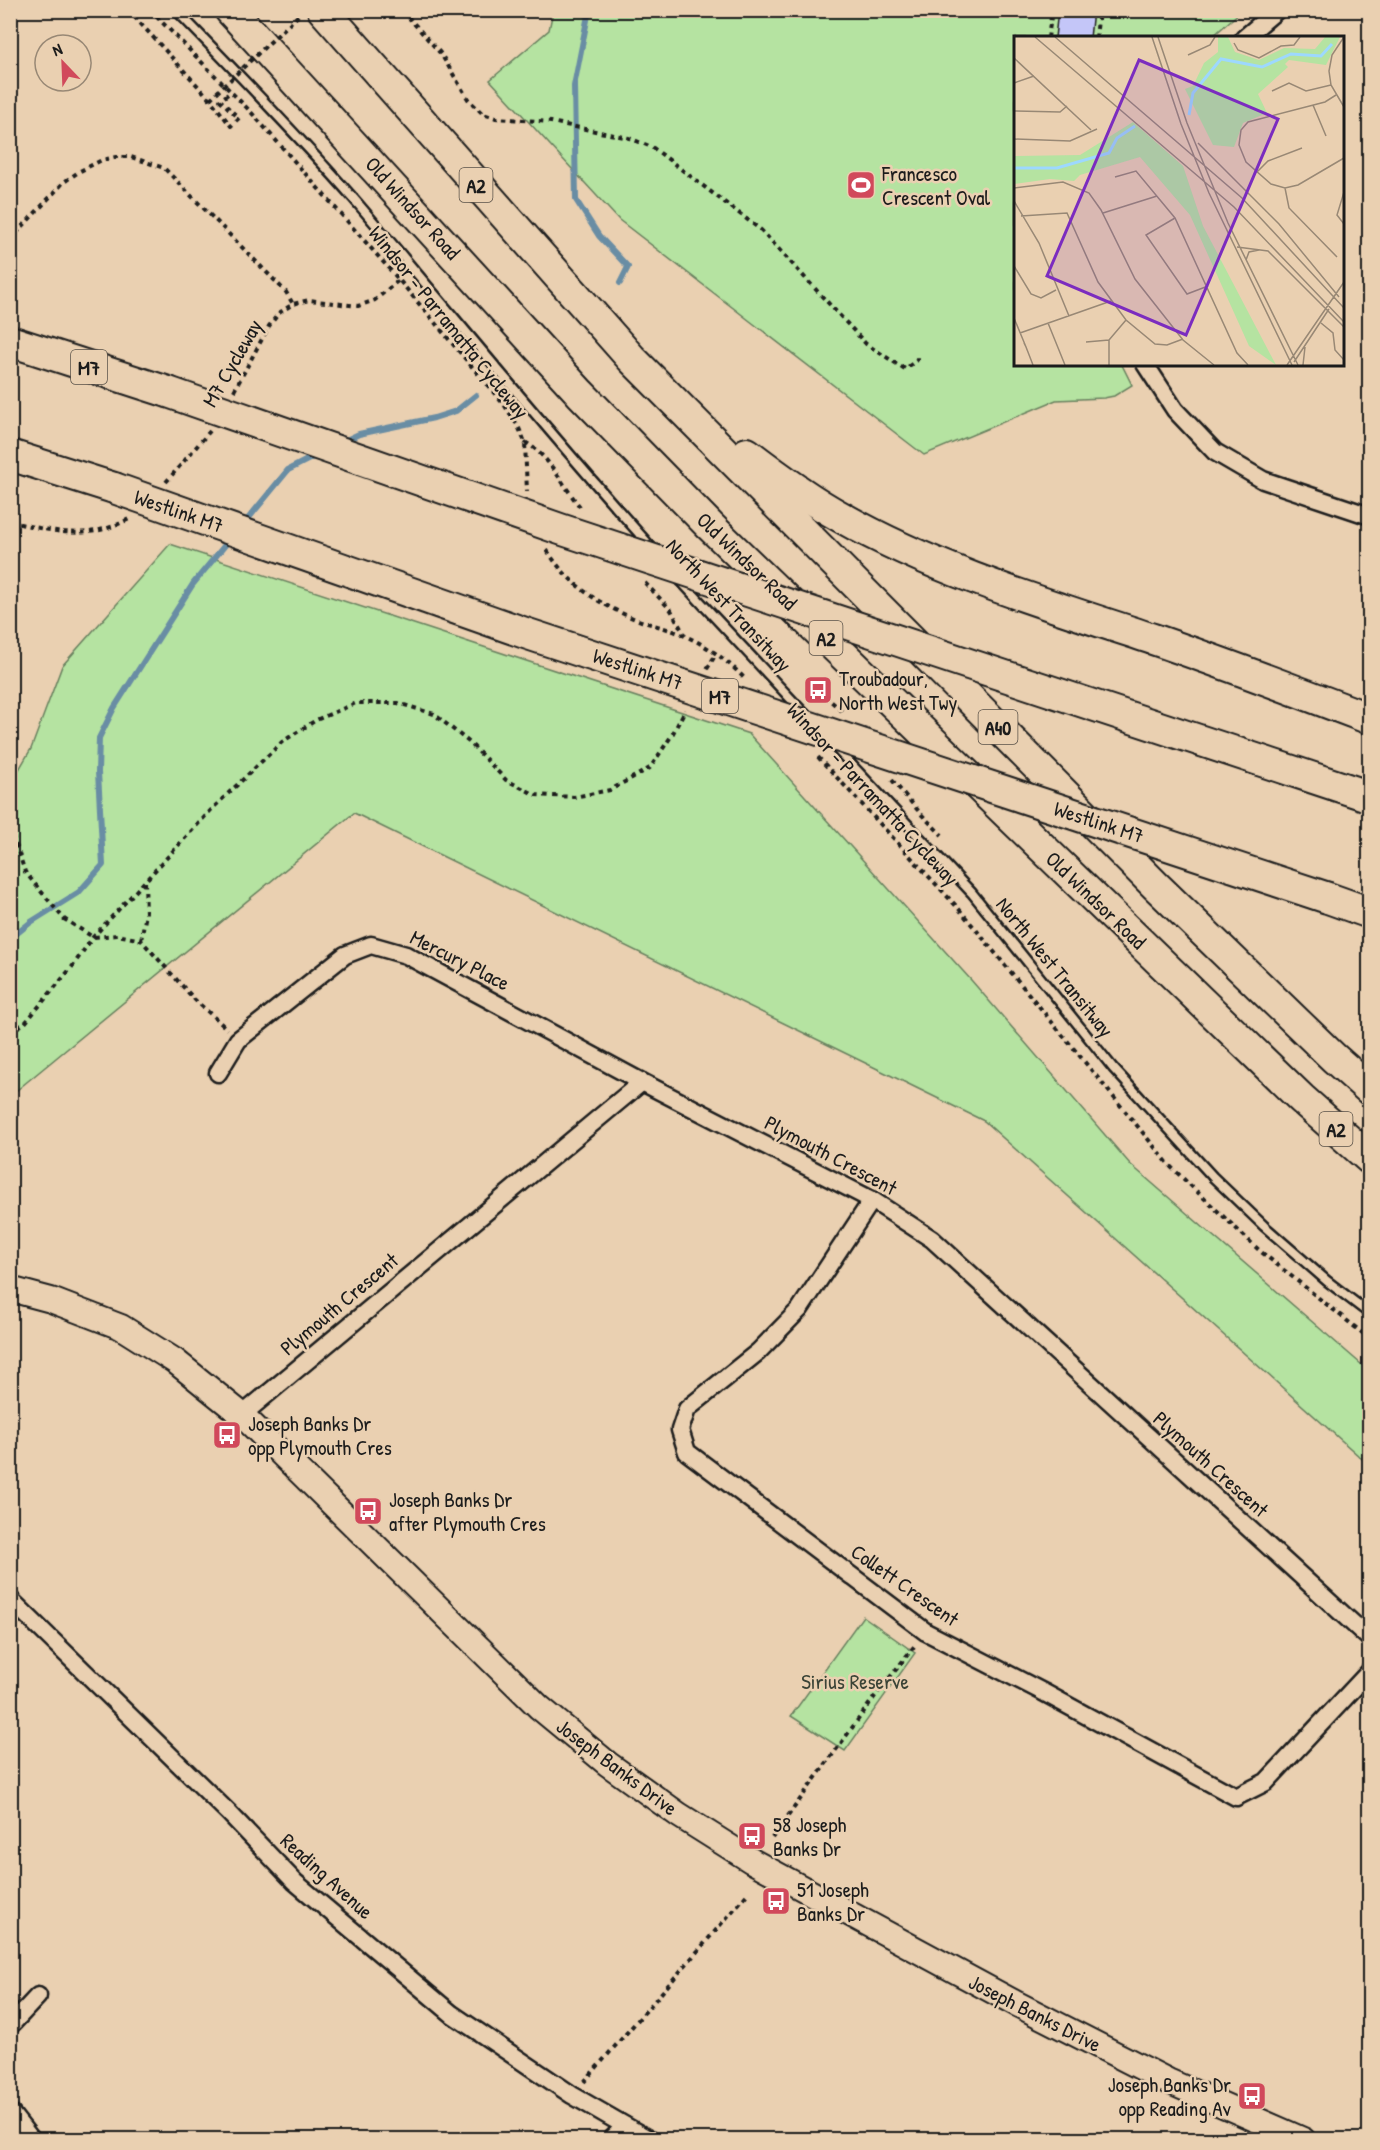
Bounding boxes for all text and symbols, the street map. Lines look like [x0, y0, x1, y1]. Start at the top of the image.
north arrow [33, 33, 93, 93]
inset map [1014, 36, 1344, 366]
text: N [49, 37, 66, 61]
street label: Old Windsor Road [359, 150, 467, 266]
place label: Francesco Crescent Oval [881, 159, 990, 212]
road number: A2 [460, 168, 492, 202]
sports icon: Francesco Crescent Oval [845, 169, 877, 201]
street label: Windsor - Parramatta Cycleway [362, 220, 536, 425]
street label: M7 Cycleway [195, 314, 269, 412]
road number: M7 [71, 350, 107, 384]
street label: Westlink M7 [130, 482, 228, 540]
street label: Old Windsor Road [690, 506, 804, 616]
street label: North West Transitway [660, 532, 799, 678]
road number: A2 [810, 621, 842, 655]
street label: Westlink M7 [589, 641, 687, 697]
place label: Troubadour, North West Twy [839, 664, 958, 717]
bus stop icon: Troubadour, North West Twy [802, 674, 834, 706]
road number: M7 [702, 679, 738, 713]
street label: Windsor - Parramatta Cycleway [780, 696, 966, 892]
road number: A40 [978, 710, 1018, 744]
street label: Westlink M7 [1050, 794, 1148, 850]
street label: Old Windsor Road [1039, 845, 1153, 955]
street label: North West Transitway [989, 891, 1121, 1043]
street label: Mercury Place [405, 923, 515, 997]
street label: Plymouth Crescent [760, 1108, 903, 1202]
road number: A2 [1320, 1112, 1352, 1146]
street label: Plymouth Crescent [274, 1246, 405, 1362]
street label: Plymouth Crescent [1147, 1404, 1275, 1524]
place label: Joseph Banks Dr opp Plymouth Cres [248, 1409, 392, 1462]
bus stop icon: Joseph Banks Dr opp Plymouth Cres [211, 1419, 243, 1451]
place label: Joseph Banks Dr after Plymouth Cres [389, 1485, 546, 1538]
bus stop icon: Joseph Banks Dr after Plymouth Cres [352, 1495, 384, 1527]
street label: Collett Crescent [845, 1537, 966, 1633]
park label: Sirius Reserve [801, 1667, 909, 1696]
street label: Joseph Banks Drive [550, 1712, 684, 1822]
place label: 58 Joseph Banks Dr [773, 1810, 846, 1863]
bus stop icon: 58 Joseph Banks Dr [736, 1820, 768, 1852]
street label: Reading Avenue [274, 1826, 380, 1926]
place label: 51 Joseph Banks Dr [797, 1875, 869, 1928]
bus stop icon: 51 Joseph Banks Dr [760, 1885, 792, 1917]
street label: Joseph Banks Drive [964, 1967, 1106, 2059]
place label: Joseph Banks Dr opp Reading Av [1108, 2070, 1232, 2123]
bus stop icon: Joseph Banks Dr opp Reading Av [1236, 2080, 1268, 2112]

